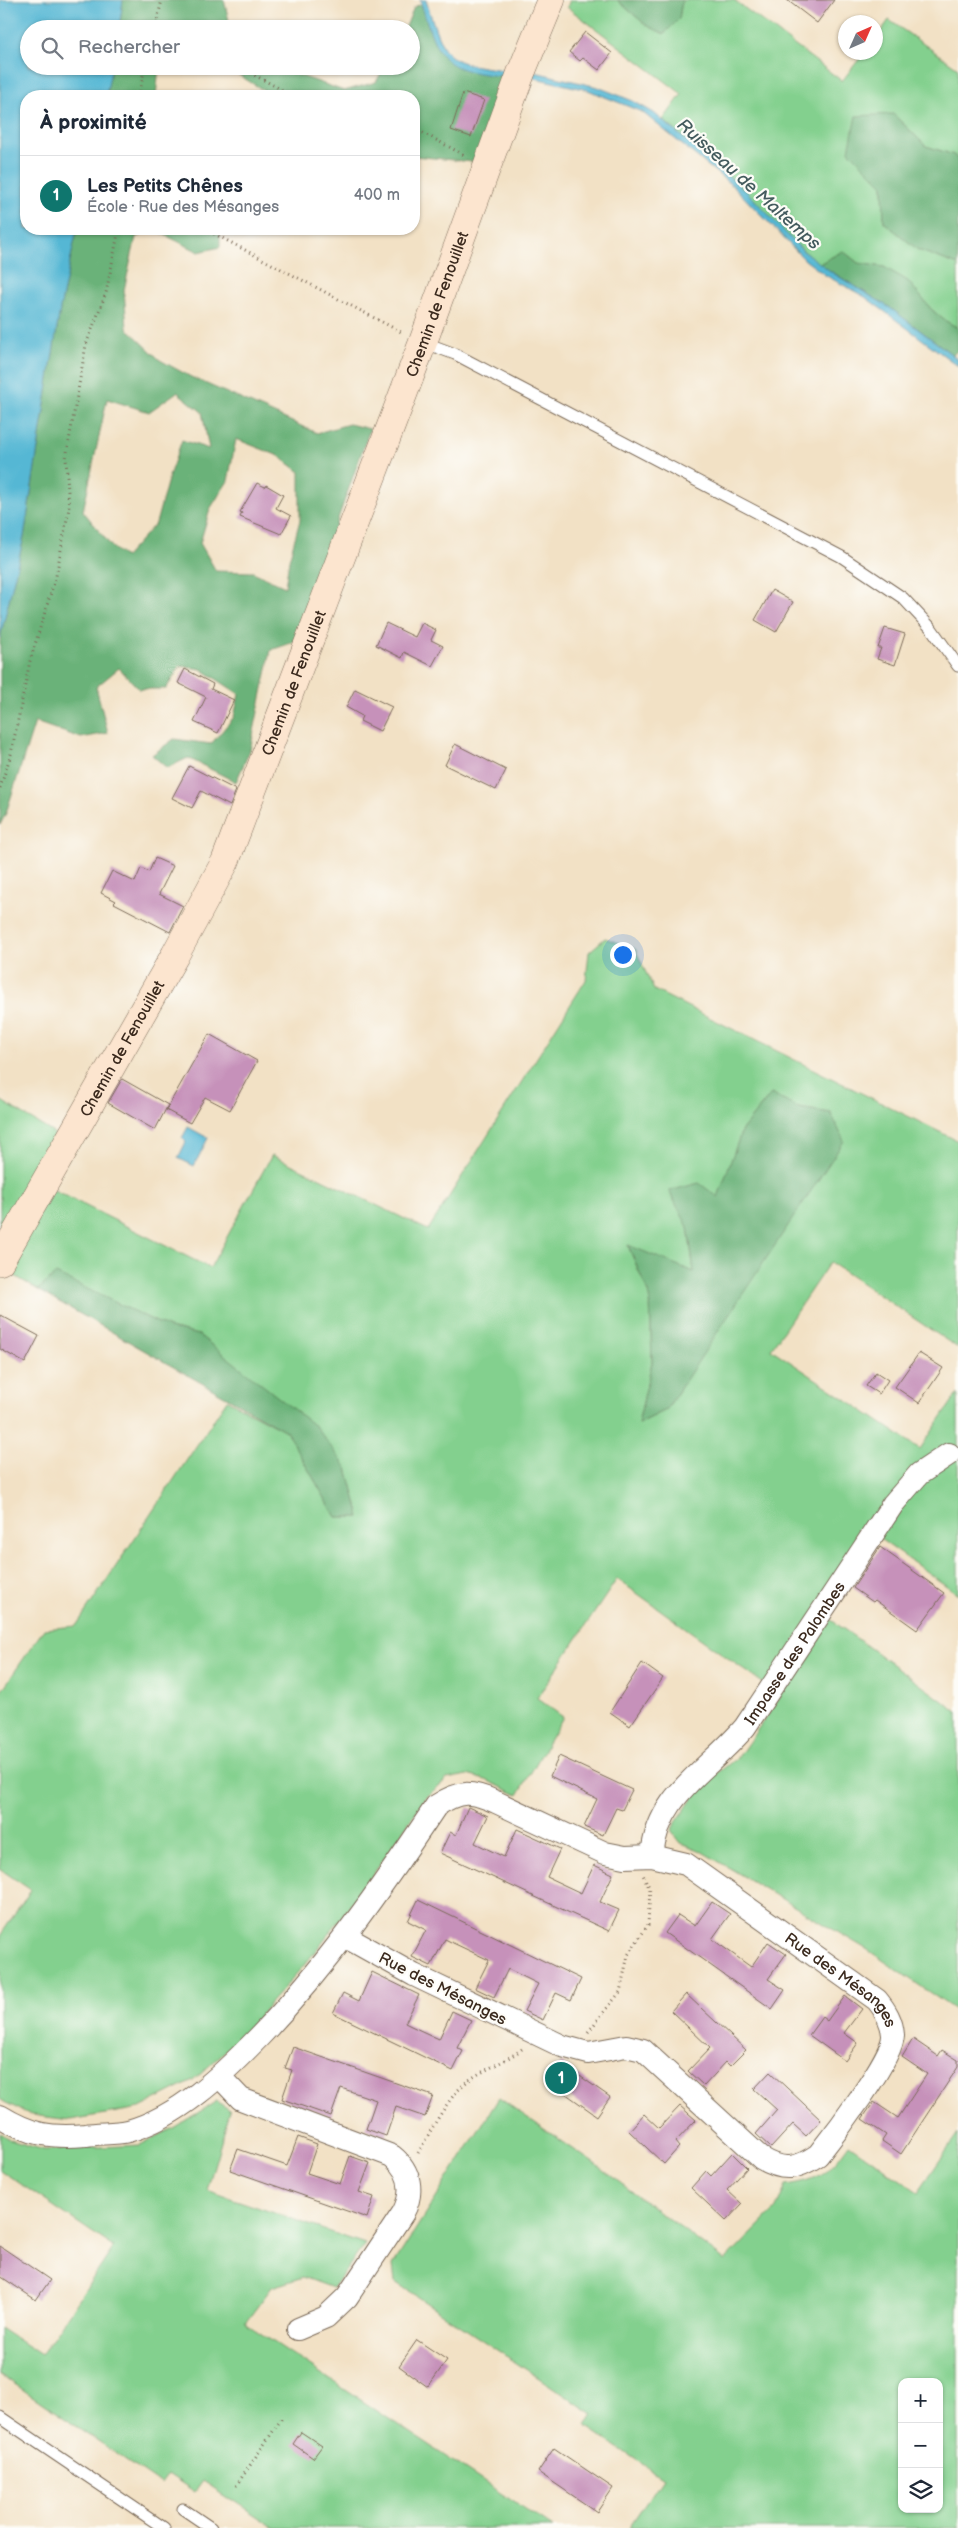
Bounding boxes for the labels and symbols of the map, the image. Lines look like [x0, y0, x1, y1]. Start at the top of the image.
north arrow [838, 15, 883, 60]
water label: Ruisseau de Maltemps [673, 114, 825, 254]
street label: Chemin de Fenouillet [403, 229, 474, 380]
street label: Chemin de Fenouillet [258, 608, 331, 758]
your location [610, 942, 636, 968]
street label: Chemin de Fenouillet [77, 978, 169, 1121]
street label: Impasse des Palombes [741, 1578, 850, 1729]
street label: Rue des Mésanges [781, 1929, 899, 2030]
street label: Rue des Mésanges [375, 1949, 510, 2030]
pin: 1 [545, 2059, 577, 2097]

